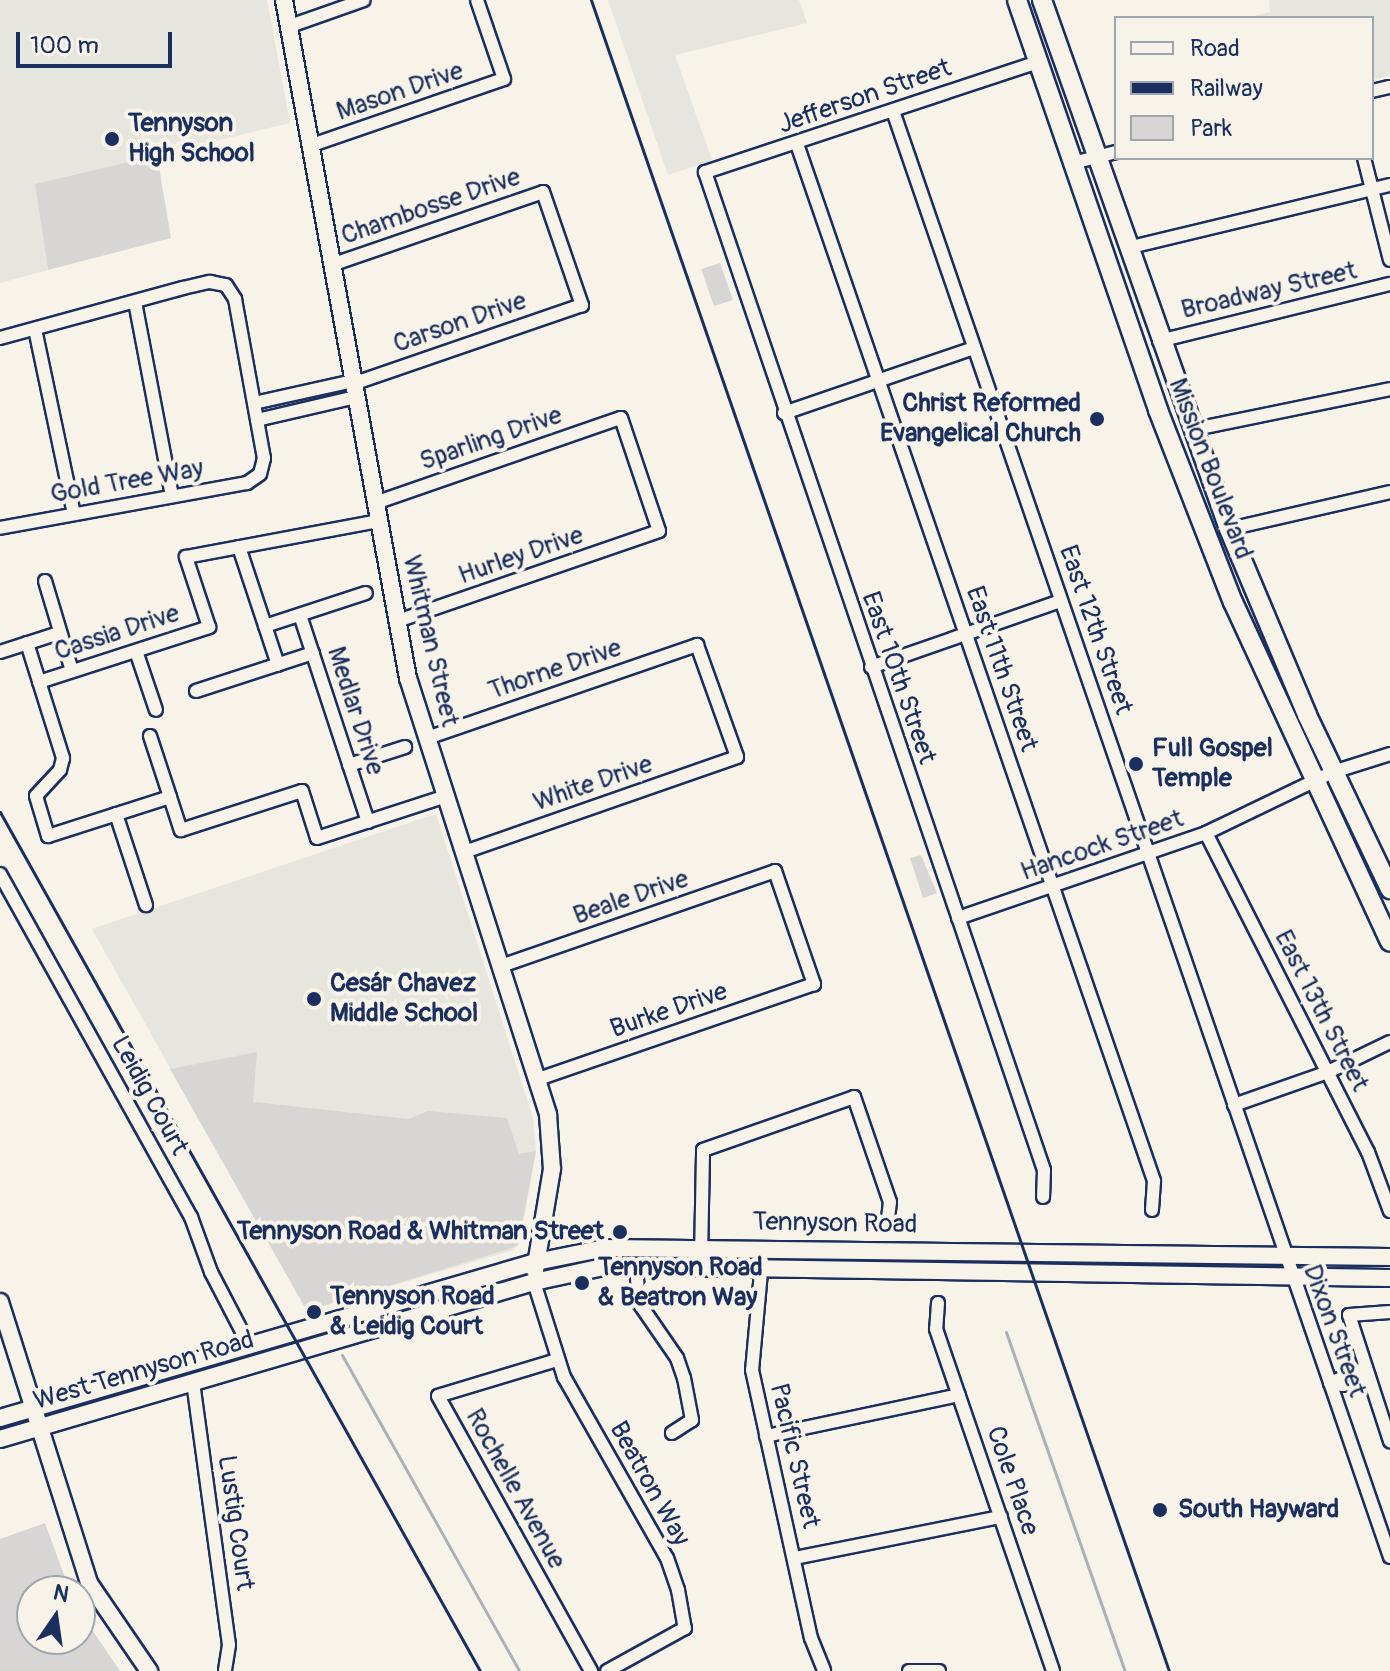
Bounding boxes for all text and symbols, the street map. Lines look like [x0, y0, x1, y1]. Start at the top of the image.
scale bar [20, 16, 176, 66]
legend [1114, 16, 1374, 160]
text: 100 m [30, 31, 99, 60]
text: Road [1190, 34, 1240, 63]
street label: Jefferson Street [775, 53, 955, 141]
street label: Mason Drive [333, 56, 467, 128]
text: Railway [1190, 74, 1263, 103]
place label: Tennyson High School [128, 108, 255, 170]
text: Park [1190, 114, 1232, 143]
marker: Tennyson High School [103, 130, 121, 148]
street label: Chambosse Drive [337, 162, 525, 252]
street label: Broadway Street [1178, 256, 1360, 326]
street label: Carson Drive [389, 286, 531, 360]
street label: Mission Boulevard [1161, 374, 1259, 564]
place label: Christ Reformed Evangelical Church [880, 388, 1081, 450]
street label: Sparling Drive [416, 400, 566, 478]
marker: Christ Reformed Evangelical Church [1088, 410, 1106, 428]
street label: Gold Tree Way [48, 453, 206, 511]
street label: Hurley Drive [454, 520, 588, 592]
street label: East 12th Street [1051, 541, 1139, 719]
street label: Whitman Street [395, 552, 465, 730]
street label: East 11th Street [958, 582, 1044, 756]
street label: East 10th Street [854, 588, 942, 768]
street label: Cassia Drive [51, 598, 183, 668]
street label: Thorne Drive [484, 633, 626, 707]
street label: Medlar Drive [320, 643, 390, 779]
place label: Full Gospel Temple [1152, 733, 1273, 794]
street label: White Drive [529, 749, 657, 819]
marker: Full Gospel Temple [1127, 755, 1145, 773]
street label: Hancock Street [1017, 804, 1187, 888]
street label: Beale Drive [569, 864, 693, 932]
street label: East 13th Street [1267, 925, 1375, 1097]
place label: Cesár Chavez Middle School [330, 968, 478, 1030]
street label: Burke Drive [606, 976, 732, 1046]
marker: Cesár Chavez Middle School [305, 990, 323, 1008]
street label: Leidig Court [104, 1031, 194, 1161]
street label: Tennyson Road [752, 1207, 918, 1241]
place label: Tennyson Road & Whitman Street [237, 1216, 604, 1248]
marker: Tennyson Road & Whitman Street [611, 1223, 629, 1241]
place label: Tennyson Road & Beatron Way [598, 1252, 763, 1314]
street label: Dixon Street [1296, 1261, 1372, 1401]
marker: Tennyson Road & Beatron Way [573, 1274, 591, 1292]
place label: Tennyson Road & Leidig Court [330, 1281, 495, 1342]
marker: Tennyson Road & Leidig Court [305, 1303, 323, 1321]
street label: West Tennyson Road [30, 1325, 258, 1417]
street label: Pacific Street [762, 1380, 826, 1532]
street label: Rochelle Avenue [458, 1404, 572, 1574]
street label: Beatron Way [602, 1416, 696, 1552]
street label: Cole Place [979, 1422, 1045, 1540]
street label: Lustig Court [210, 1453, 260, 1593]
place label: South Hayward [1178, 1494, 1339, 1526]
marker: South Hayward [1149, 1499, 1171, 1521]
north arrow [16, 1575, 96, 1655]
text: N [51, 1578, 71, 1609]

